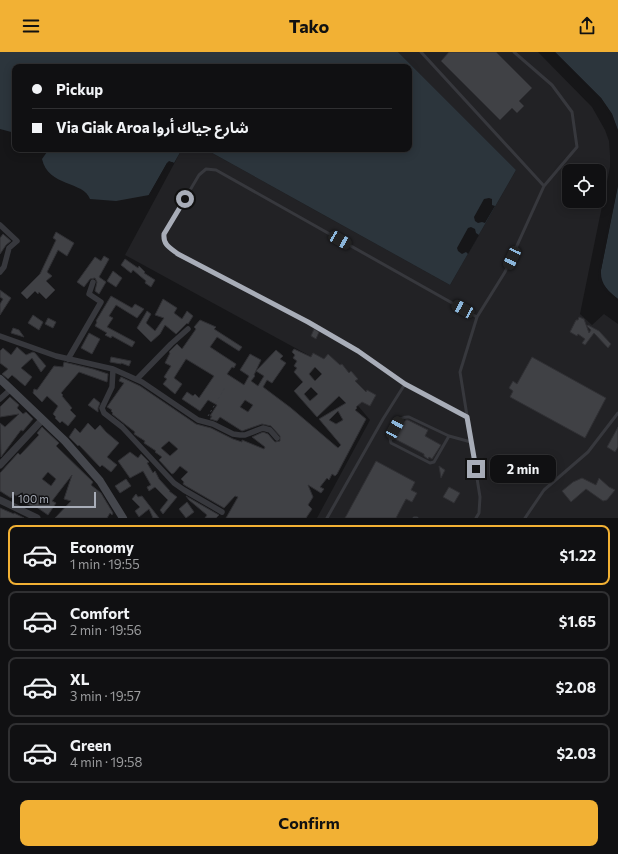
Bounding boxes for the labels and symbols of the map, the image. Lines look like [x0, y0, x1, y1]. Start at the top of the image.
route start [176, 190, 194, 208]
car [327, 229, 353, 251]
car [501, 245, 523, 271]
car [450, 298, 476, 320]
car [384, 415, 406, 441]
callout: 2 min [490, 455, 556, 483]
route end [467, 460, 485, 478]
scale bar [12, 490, 96, 509]

